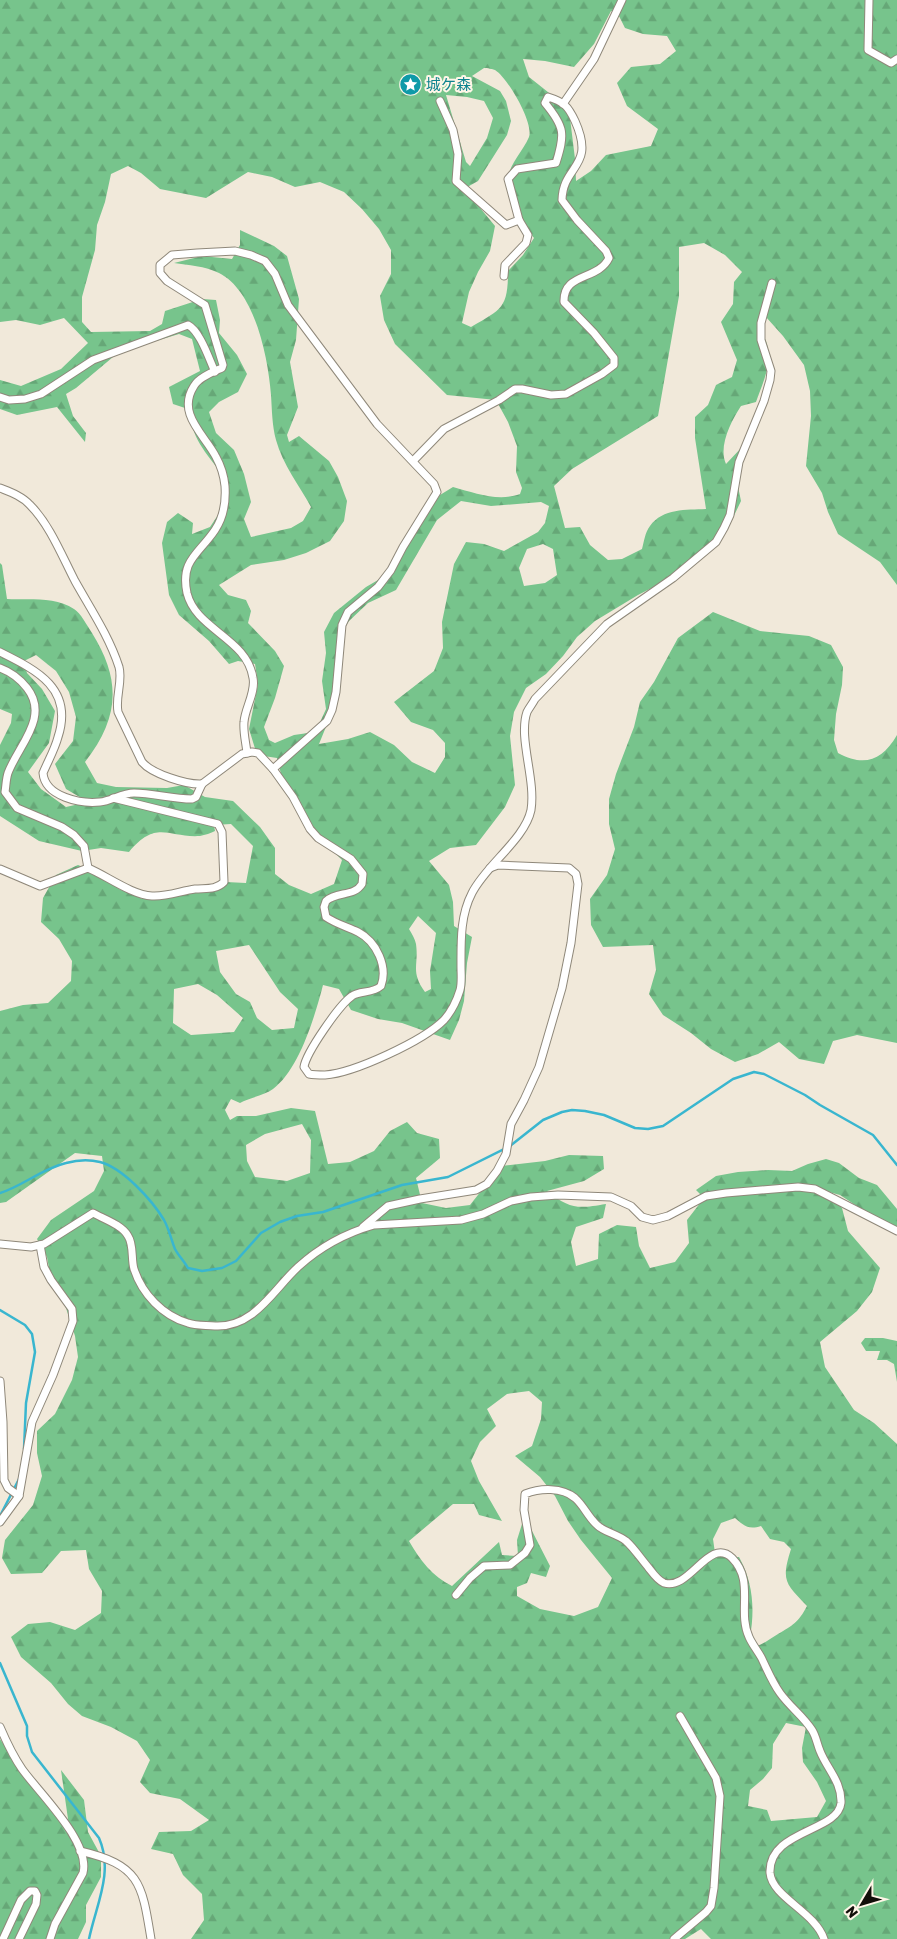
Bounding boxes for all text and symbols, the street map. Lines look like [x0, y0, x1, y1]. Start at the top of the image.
place icon: 城ケ森 [398, 73, 422, 97]
place label: 城ケ森 [426, 76, 471, 94]
north arrow [837, 1879, 887, 1929]
text: N [842, 1902, 862, 1921]

